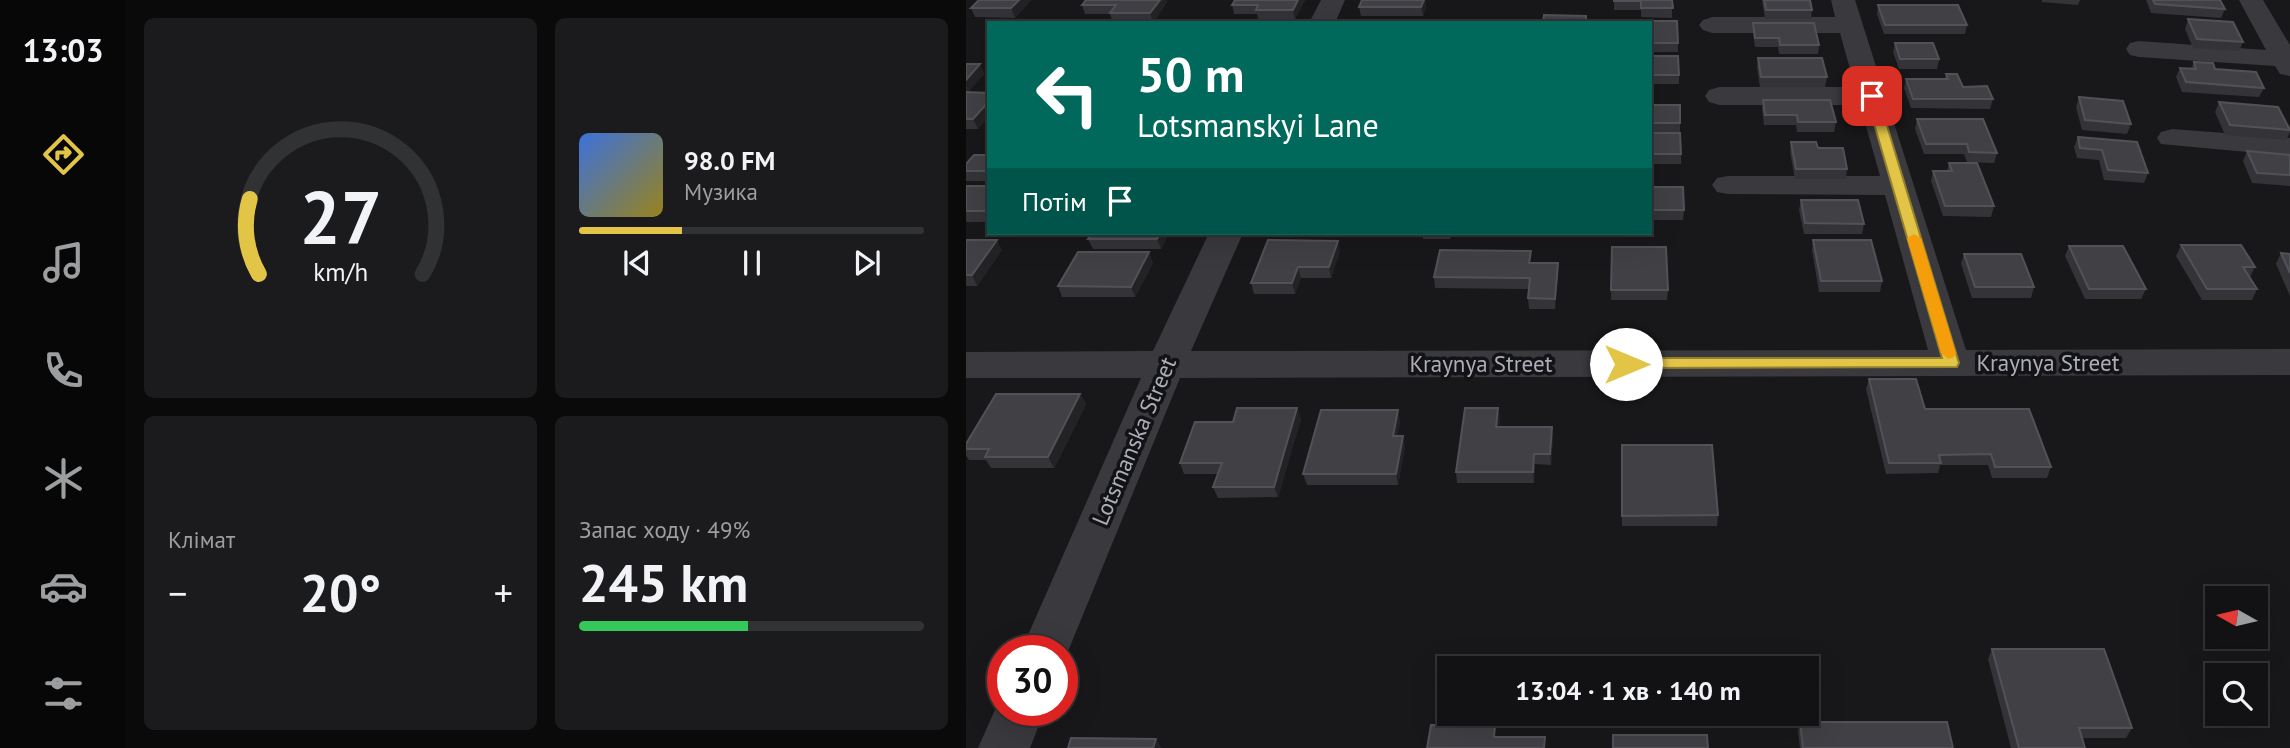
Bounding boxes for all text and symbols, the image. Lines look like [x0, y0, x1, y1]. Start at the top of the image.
text: 13:03 [22, 29, 104, 71]
text: 50 m [1137, 42, 1244, 106]
icon: left [1022, 49, 1113, 140]
pin [1842, 66, 1902, 126]
icon: arrive [1853, 77, 1891, 115]
text: Lotsmanskyi Lane [1137, 104, 1379, 146]
icon: directions [39, 130, 88, 179]
text: 98.0 FM [684, 144, 775, 177]
text: 27 [299, 170, 382, 264]
text: Музика [684, 177, 758, 206]
icon: arrive [1101, 182, 1139, 220]
text: Потім [1022, 185, 1087, 218]
icon: music [39, 238, 88, 287]
icon: previous [618, 244, 656, 282]
icon: pause [733, 244, 771, 282]
icon: next [848, 244, 886, 282]
text: km/h [313, 256, 368, 288]
position arrow [1589, 327, 1663, 401]
icon: phone [39, 346, 88, 395]
street label: Kraynya Street [1977, 348, 2120, 377]
street label: Kraynya Street [1410, 349, 1553, 378]
street label: Lotsmanska Street [1085, 352, 1182, 529]
icon: climate [39, 454, 88, 503]
text: Запас ходу · 49% [579, 515, 750, 544]
text: Клімат [168, 525, 235, 554]
text: 245 km [579, 549, 748, 616]
text: 20° [300, 559, 381, 626]
icon: car [39, 562, 88, 611]
text: − [168, 568, 187, 617]
text: + [494, 568, 513, 617]
north arrow [2205, 586, 2268, 649]
map controls [2205, 586, 2268, 726]
speed limit sign: 30 [987, 635, 1078, 726]
button: search [2205, 663, 2268, 726]
icon: filters [39, 669, 88, 718]
text: 13:04 · 1 хв · 140 m [1515, 674, 1741, 707]

